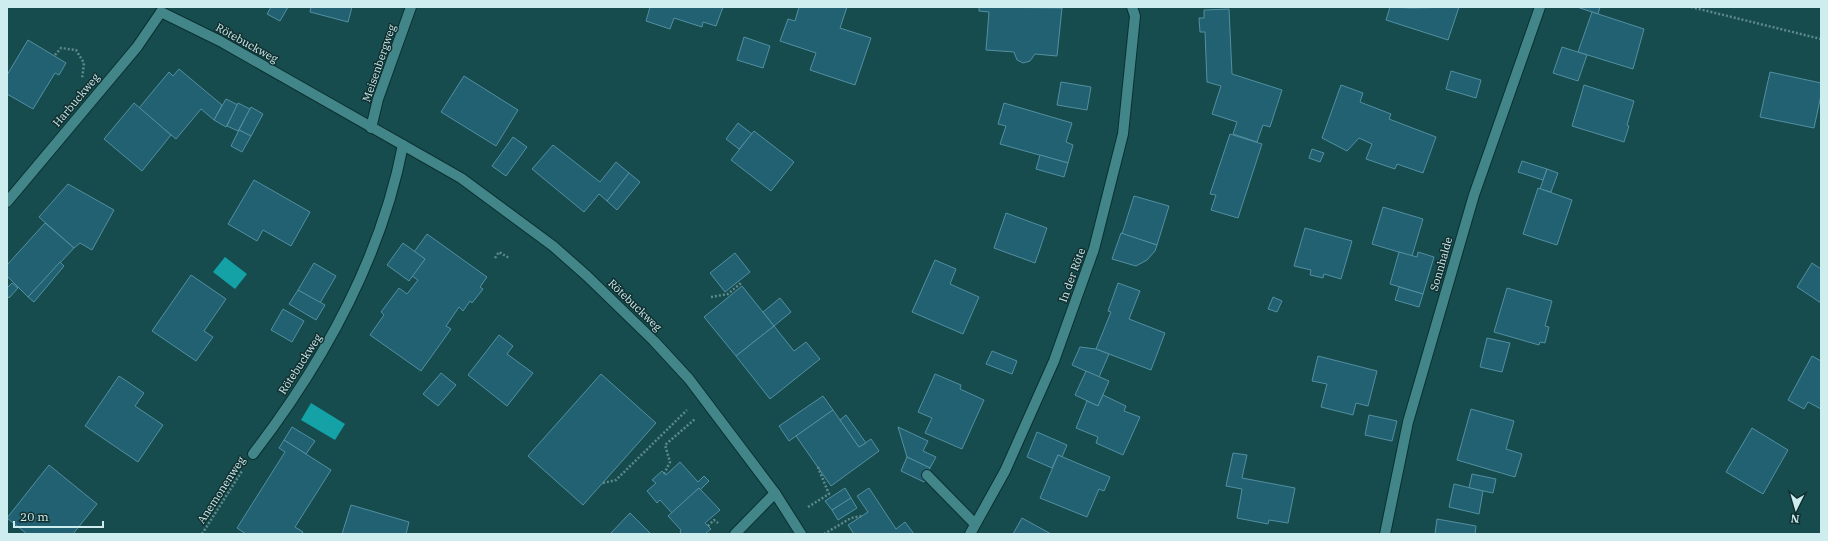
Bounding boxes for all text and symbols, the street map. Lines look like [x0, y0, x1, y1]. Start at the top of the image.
street label: Rötebuckweg [213, 20, 281, 66]
street label: Meisenbergweg [359, 22, 399, 104]
street label: Harbuckweg [50, 70, 102, 130]
street label: Sonnhalde [1427, 235, 1455, 293]
street label: In der Röte [1056, 246, 1088, 304]
street label: Rötebuckweg [605, 276, 665, 334]
street label: Rötebuckweg [275, 331, 325, 397]
street label: Anemonenweg [194, 454, 248, 526]
north arrow [1776, 489, 1816, 529]
scale bar [14, 503, 103, 529]
text: 20 m [20, 509, 49, 524]
text: N [1790, 512, 1800, 526]

